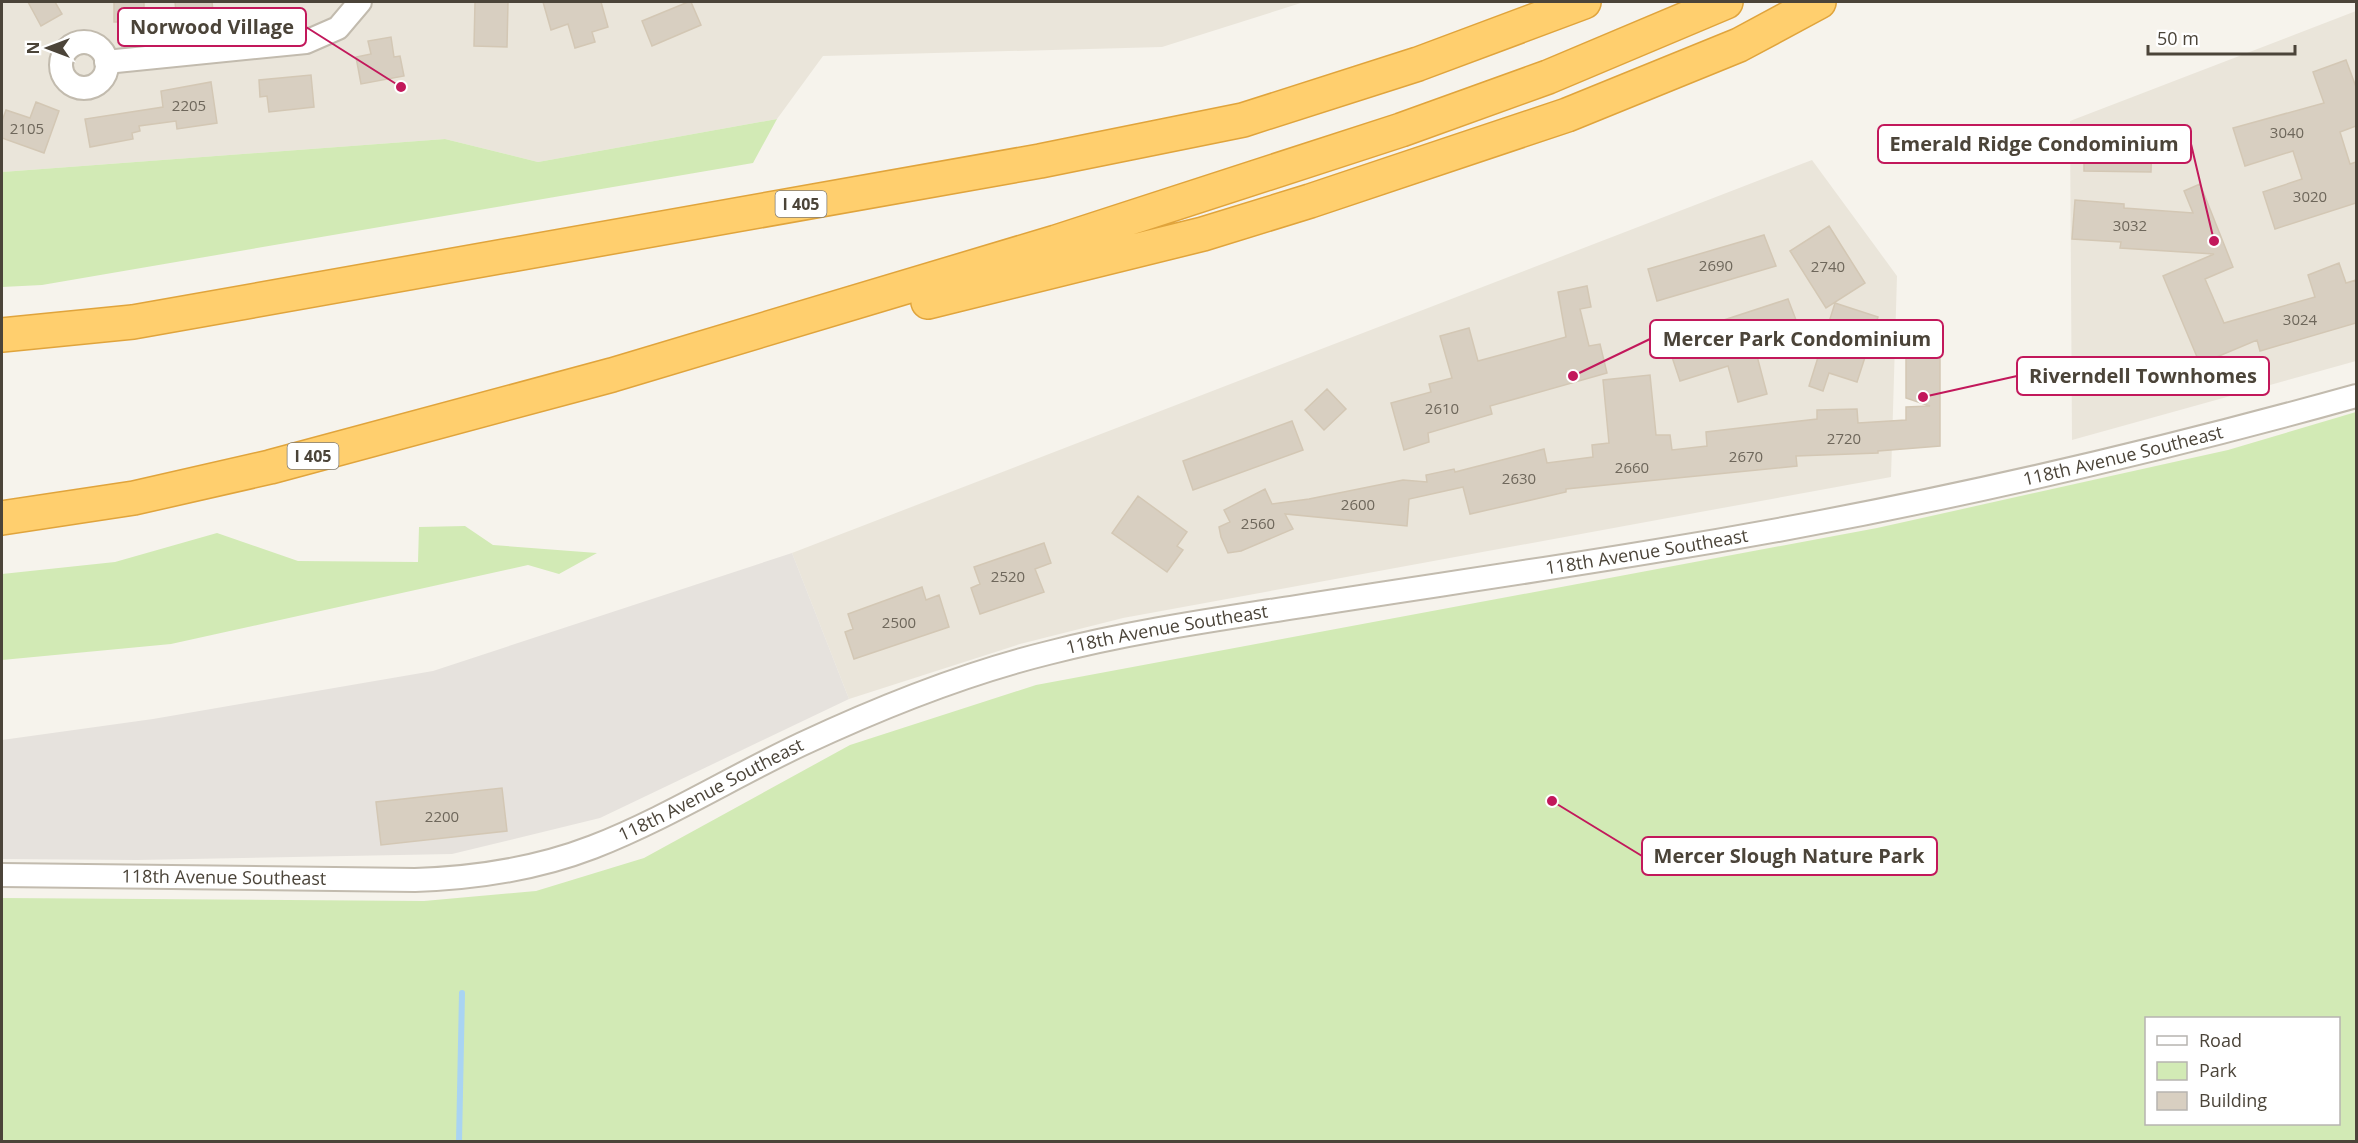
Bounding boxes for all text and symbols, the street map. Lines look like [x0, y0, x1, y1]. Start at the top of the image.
callout: Norwood Village [118, 8, 306, 46]
text: Norwood Village [130, 13, 294, 40]
north arrow [18, 18, 78, 78]
scale bar [2148, 18, 2295, 56]
text: 50 m [2157, 26, 2199, 50]
text: N [22, 41, 44, 55]
house number: 2205 [172, 95, 206, 115]
house number: 2105 [10, 118, 44, 138]
house number: 3040 [2270, 122, 2304, 142]
callout: Emerald Ridge Condominium [1878, 125, 2191, 163]
text: Emerald Ridge Condominium [1889, 130, 2179, 157]
house number: 3020 [2293, 186, 2327, 206]
road number: I 405 [776, 191, 826, 217]
house number: 3032 [2113, 215, 2147, 235]
house number: 2690 [1699, 255, 1733, 275]
house number: 2740 [1811, 256, 1845, 276]
house number: 3024 [2283, 309, 2318, 329]
callout: Mercer Park Condominium [1650, 320, 1943, 358]
text: Mercer Park Condominium [1663, 325, 1931, 352]
callout: Riverndell Townhomes [2017, 357, 2269, 395]
text: Riverndell Townhomes [2029, 362, 2257, 389]
house number: 2610 [1425, 398, 1459, 418]
street label: 118th Avenue Southeast [2020, 419, 2225, 491]
house number: 2720 [1827, 428, 1861, 448]
road number: I 405 [288, 443, 338, 469]
house number: 2670 [1729, 446, 1763, 466]
house number: 2660 [1615, 457, 1649, 477]
house number: 2630 [1502, 468, 1536, 488]
house number: 2600 [1341, 494, 1375, 514]
house number: 2560 [1241, 513, 1275, 533]
street label: 118th Avenue Southeast [1544, 523, 1750, 580]
house number: 2520 [991, 566, 1025, 586]
street label: 118th Avenue Southeast [1063, 599, 1269, 659]
house number: 2500 [882, 612, 916, 632]
street label: 118th Avenue Southeast [614, 732, 807, 846]
house number: 2200 [425, 806, 459, 826]
callout: Mercer Slough Nature Park [1642, 837, 1937, 875]
text: Mercer Slough Nature Park [1654, 842, 1925, 869]
street label: 118th Avenue Southeast [121, 863, 327, 890]
legend [2145, 1017, 2340, 1125]
text: Road [2199, 1028, 2242, 1052]
text: Park [2199, 1058, 2237, 1082]
text: Building [2199, 1088, 2267, 1112]

